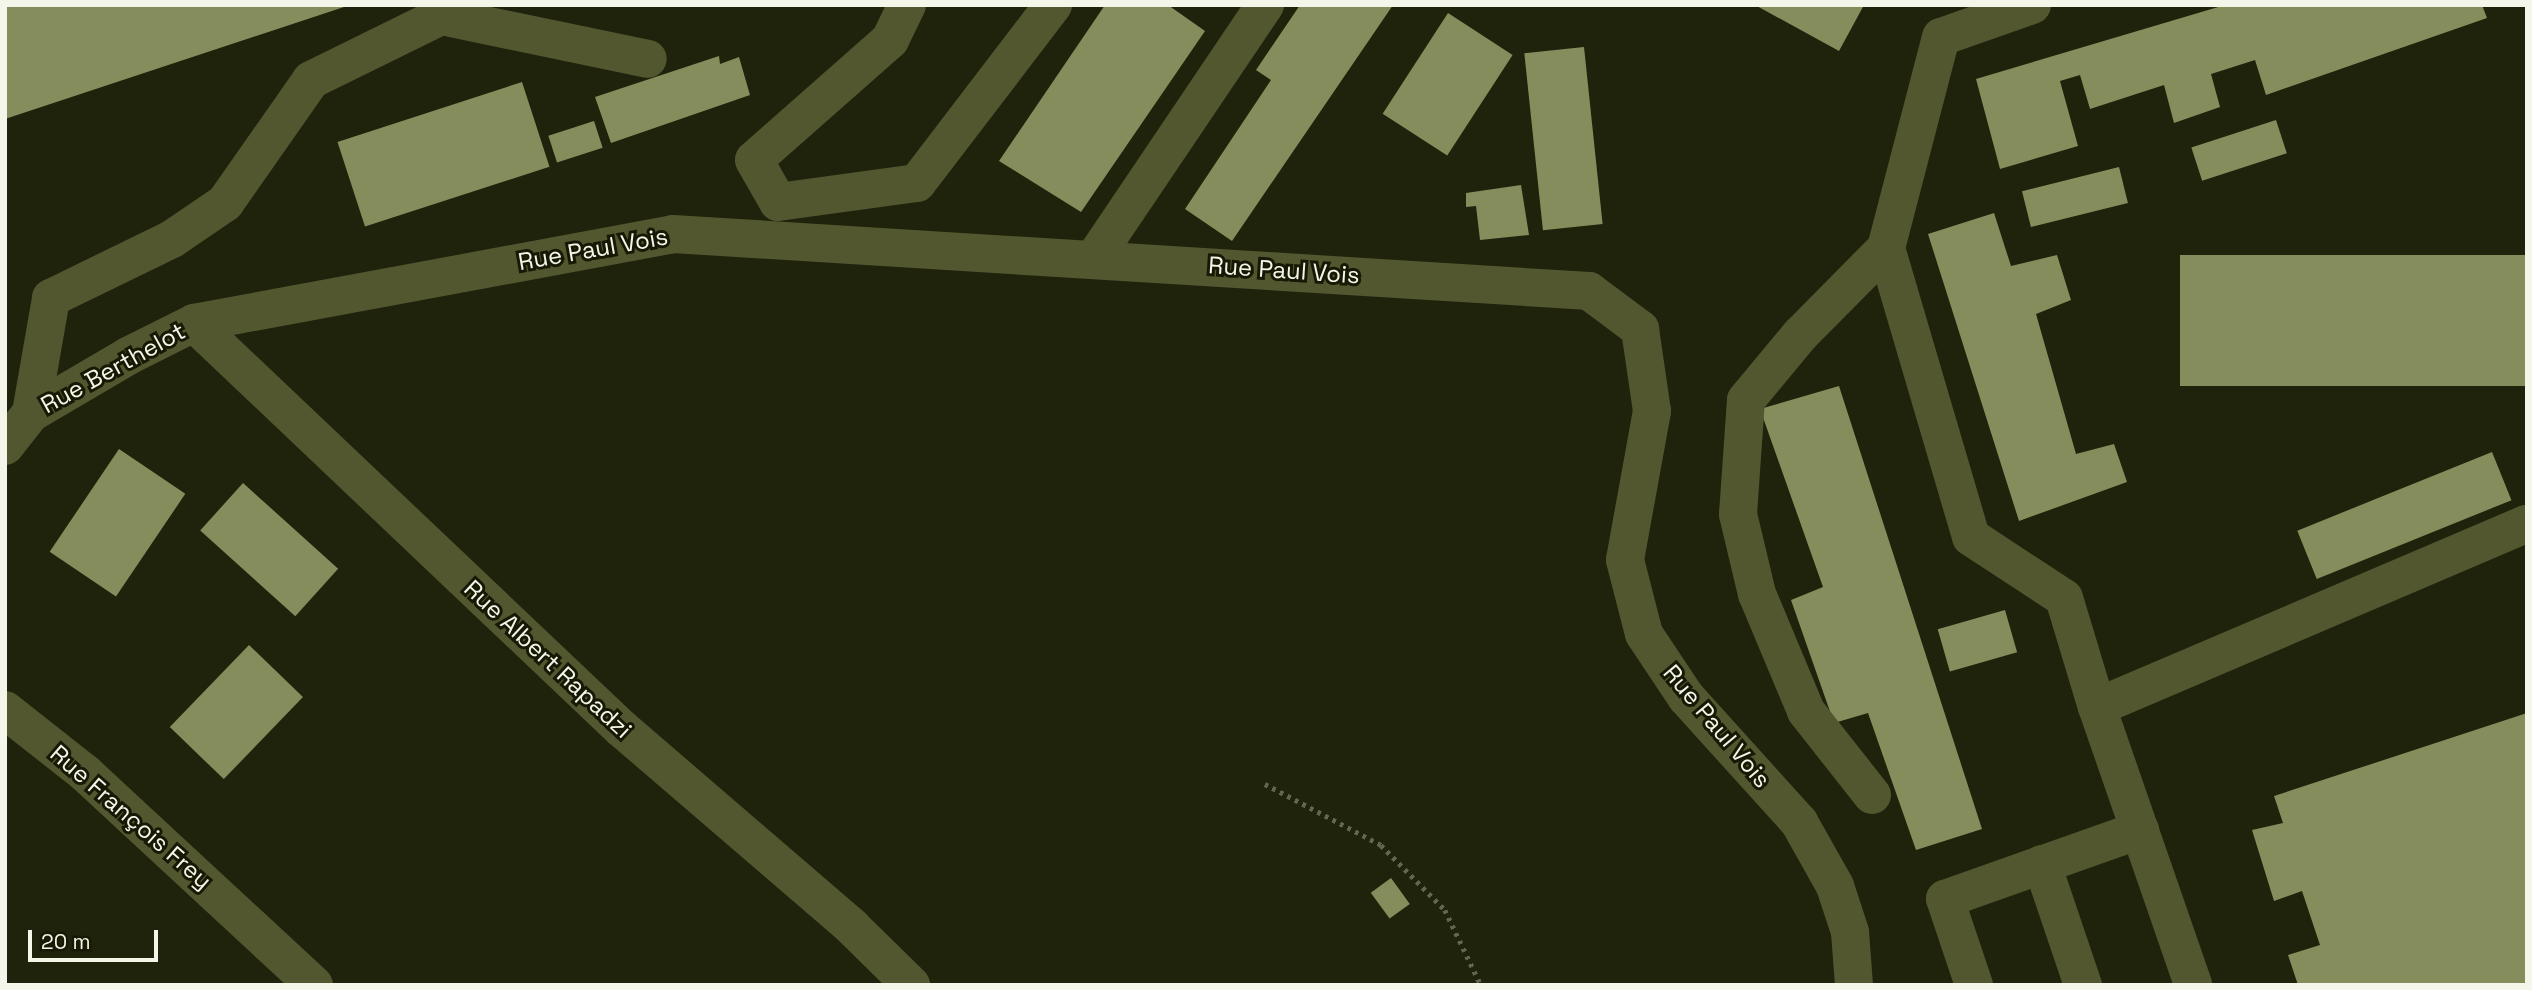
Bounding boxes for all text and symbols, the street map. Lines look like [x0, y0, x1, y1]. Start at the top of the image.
street label: Rue Paul Vois [516, 222, 670, 276]
street label: Rue Paul Vois [1207, 250, 1361, 290]
street label: Rue Berthelot [36, 316, 190, 420]
street label: Rue Albert Rapadzi [458, 574, 638, 744]
street label: Rue Paul Vois [1657, 659, 1777, 793]
street label: Rue François Frey [44, 739, 218, 895]
scale bar [32, 916, 161, 960]
text: 20 m [41, 928, 91, 955]

